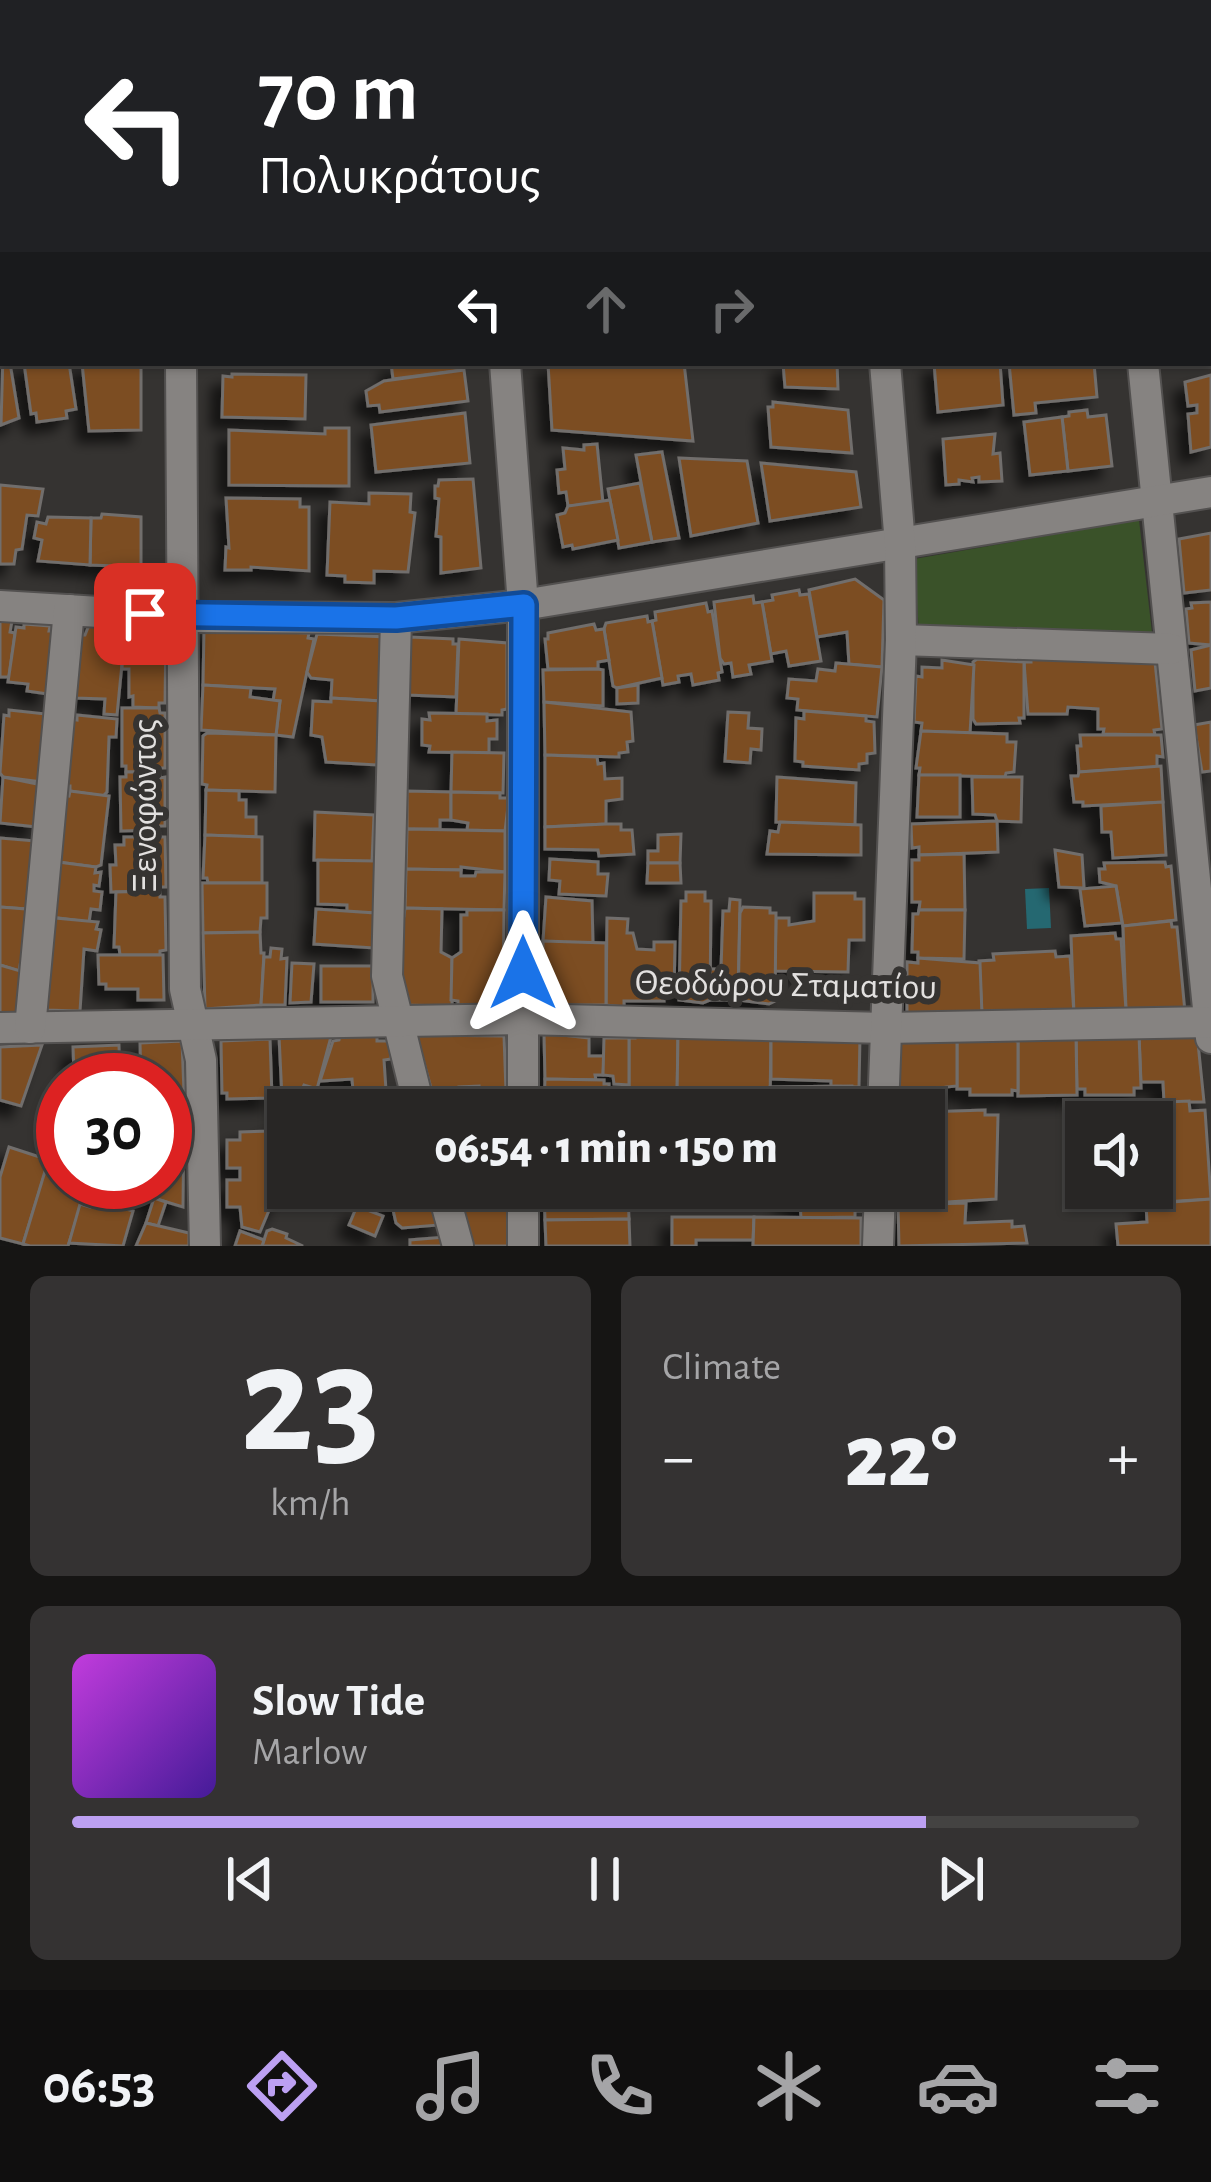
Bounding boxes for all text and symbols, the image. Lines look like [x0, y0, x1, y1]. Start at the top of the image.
icon: left [60, 48, 216, 204]
text: 70 m [258, 52, 419, 136]
text: Πολυκράτους [258, 150, 541, 204]
icon: left [447, 276, 513, 342]
icon: ahead [573, 276, 639, 342]
icon: right [699, 276, 765, 342]
pin [94, 563, 196, 665]
icon: arrive [112, 581, 178, 647]
street label: Ξενοφώντος [127, 719, 163, 893]
position arrow [460, 910, 586, 1036]
street label: Θεοδώρου Σταματίου [635, 964, 937, 1006]
speed limit sign: 30 [36, 1053, 192, 1209]
map controls [1065, 1101, 1173, 1209]
button: sound [1065, 1101, 1173, 1209]
text: 06:54 · 1 min · 150 m [434, 1126, 778, 1171]
text: 23 [240, 1324, 381, 1480]
text: Climate [663, 1348, 781, 1387]
text: 22° [845, 1413, 957, 1503]
text: − [663, 1425, 694, 1491]
text: + [1107, 1425, 1139, 1491]
text: km/h [270, 1484, 350, 1523]
text: Slow Tide [252, 1679, 425, 1724]
text: Marlow [252, 1733, 367, 1772]
icon: previous [217, 1846, 283, 1912]
icon: pause [572, 1846, 638, 1912]
icon: next [928, 1846, 994, 1912]
icon: directions [240, 2044, 324, 2128]
icon: music [409, 2044, 493, 2128]
icon: phone [578, 2044, 662, 2128]
icon: climate [747, 2044, 831, 2128]
icon: car [916, 2044, 1000, 2128]
icon: filters [1085, 2044, 1169, 2128]
text: 06:53 [42, 2059, 156, 2113]

